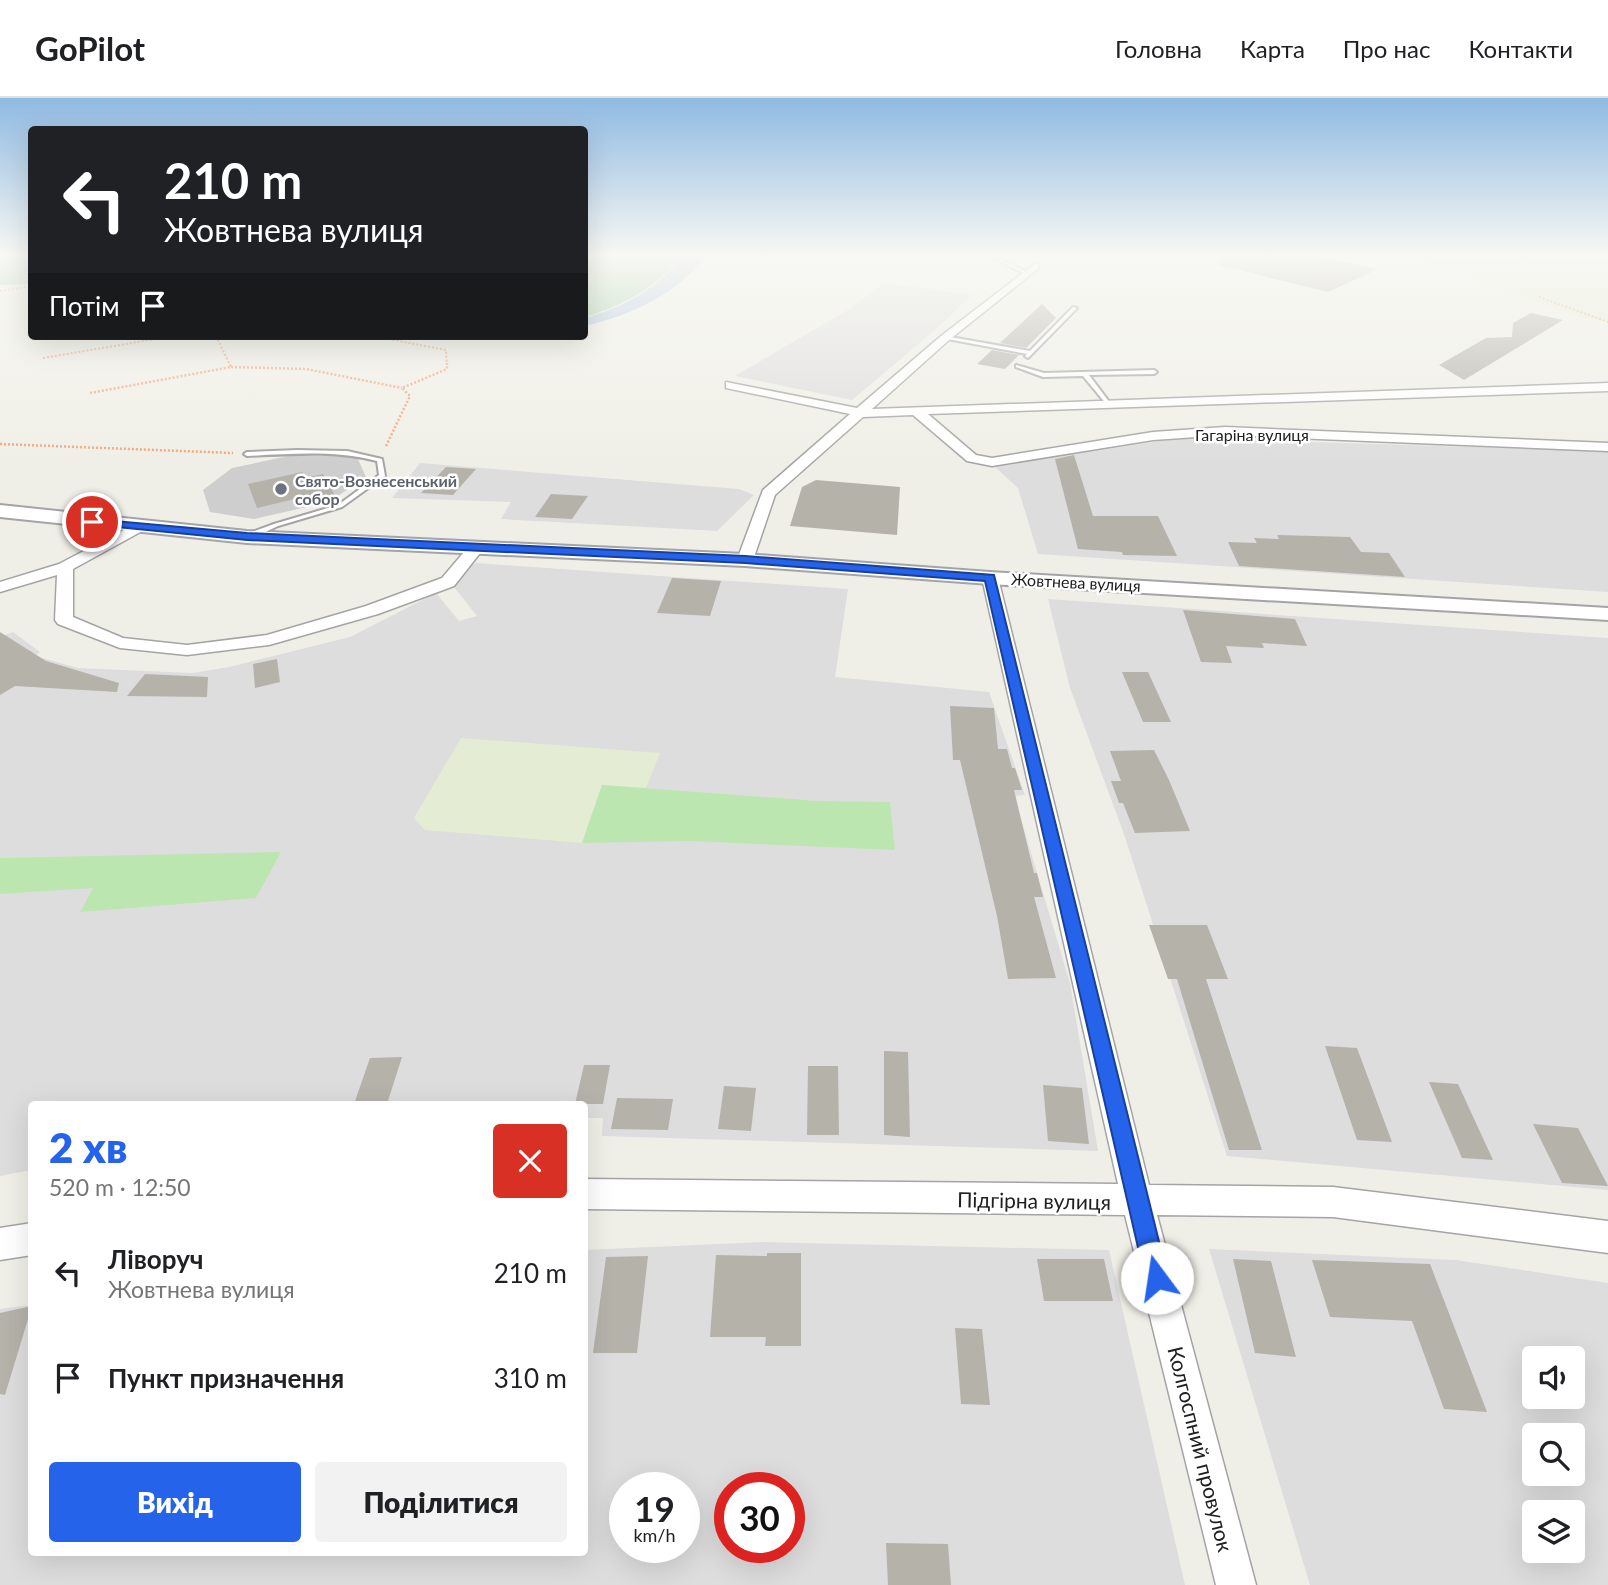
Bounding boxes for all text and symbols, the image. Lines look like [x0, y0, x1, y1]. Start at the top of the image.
text: GoPilot [35, 28, 145, 68]
text: Головна [1115, 34, 1202, 63]
text: Карта [1240, 34, 1305, 63]
text: Про нас [1343, 34, 1430, 63]
text: Контакти [1468, 34, 1573, 63]
text: 210 m [164, 151, 302, 209]
icon: left [49, 154, 140, 245]
text: Жовтнева вулиця [164, 210, 424, 249]
icon: arrive [134, 287, 172, 325]
text: Потім [49, 290, 120, 322]
street label: Гагаріна вулиця [1195, 425, 1309, 444]
place label: Свято-Вознесенський собор [295, 471, 457, 508]
marker: Свято-Вознесенський собор [273, 481, 289, 497]
pin [62, 492, 122, 552]
icon: arrive [73, 503, 111, 541]
street label: Жовтнева вулиця [1011, 569, 1141, 595]
text: 2 хв [49, 1122, 127, 1172]
button: close [493, 1124, 567, 1198]
text: 520 m · 12:50 [49, 1173, 191, 1201]
street label: Підгірна вулиця [957, 1186, 1111, 1214]
position arrow [1120, 1241, 1194, 1315]
text: Ліворуч [108, 1243, 204, 1275]
icon: left [49, 1254, 87, 1292]
text: 210 m [494, 1257, 567, 1289]
text: Жовтнева вулиця [108, 1275, 295, 1303]
street label: Колгоспний провулок [1163, 1344, 1239, 1555]
map controls [1522, 1346, 1585, 1563]
button: sound [1522, 1346, 1585, 1409]
icon: arrive [49, 1359, 87, 1397]
text: Пункт призначення [108, 1362, 344, 1394]
text: 310 m [494, 1362, 567, 1394]
button: search [1522, 1423, 1585, 1486]
button: Вихід [49, 1462, 301, 1542]
button: Поділитися [315, 1462, 567, 1542]
speed limit sign: 30 [714, 1472, 805, 1563]
text: 19 [634, 1487, 675, 1529]
button: layers [1522, 1500, 1585, 1563]
text: km/h [633, 1524, 676, 1546]

